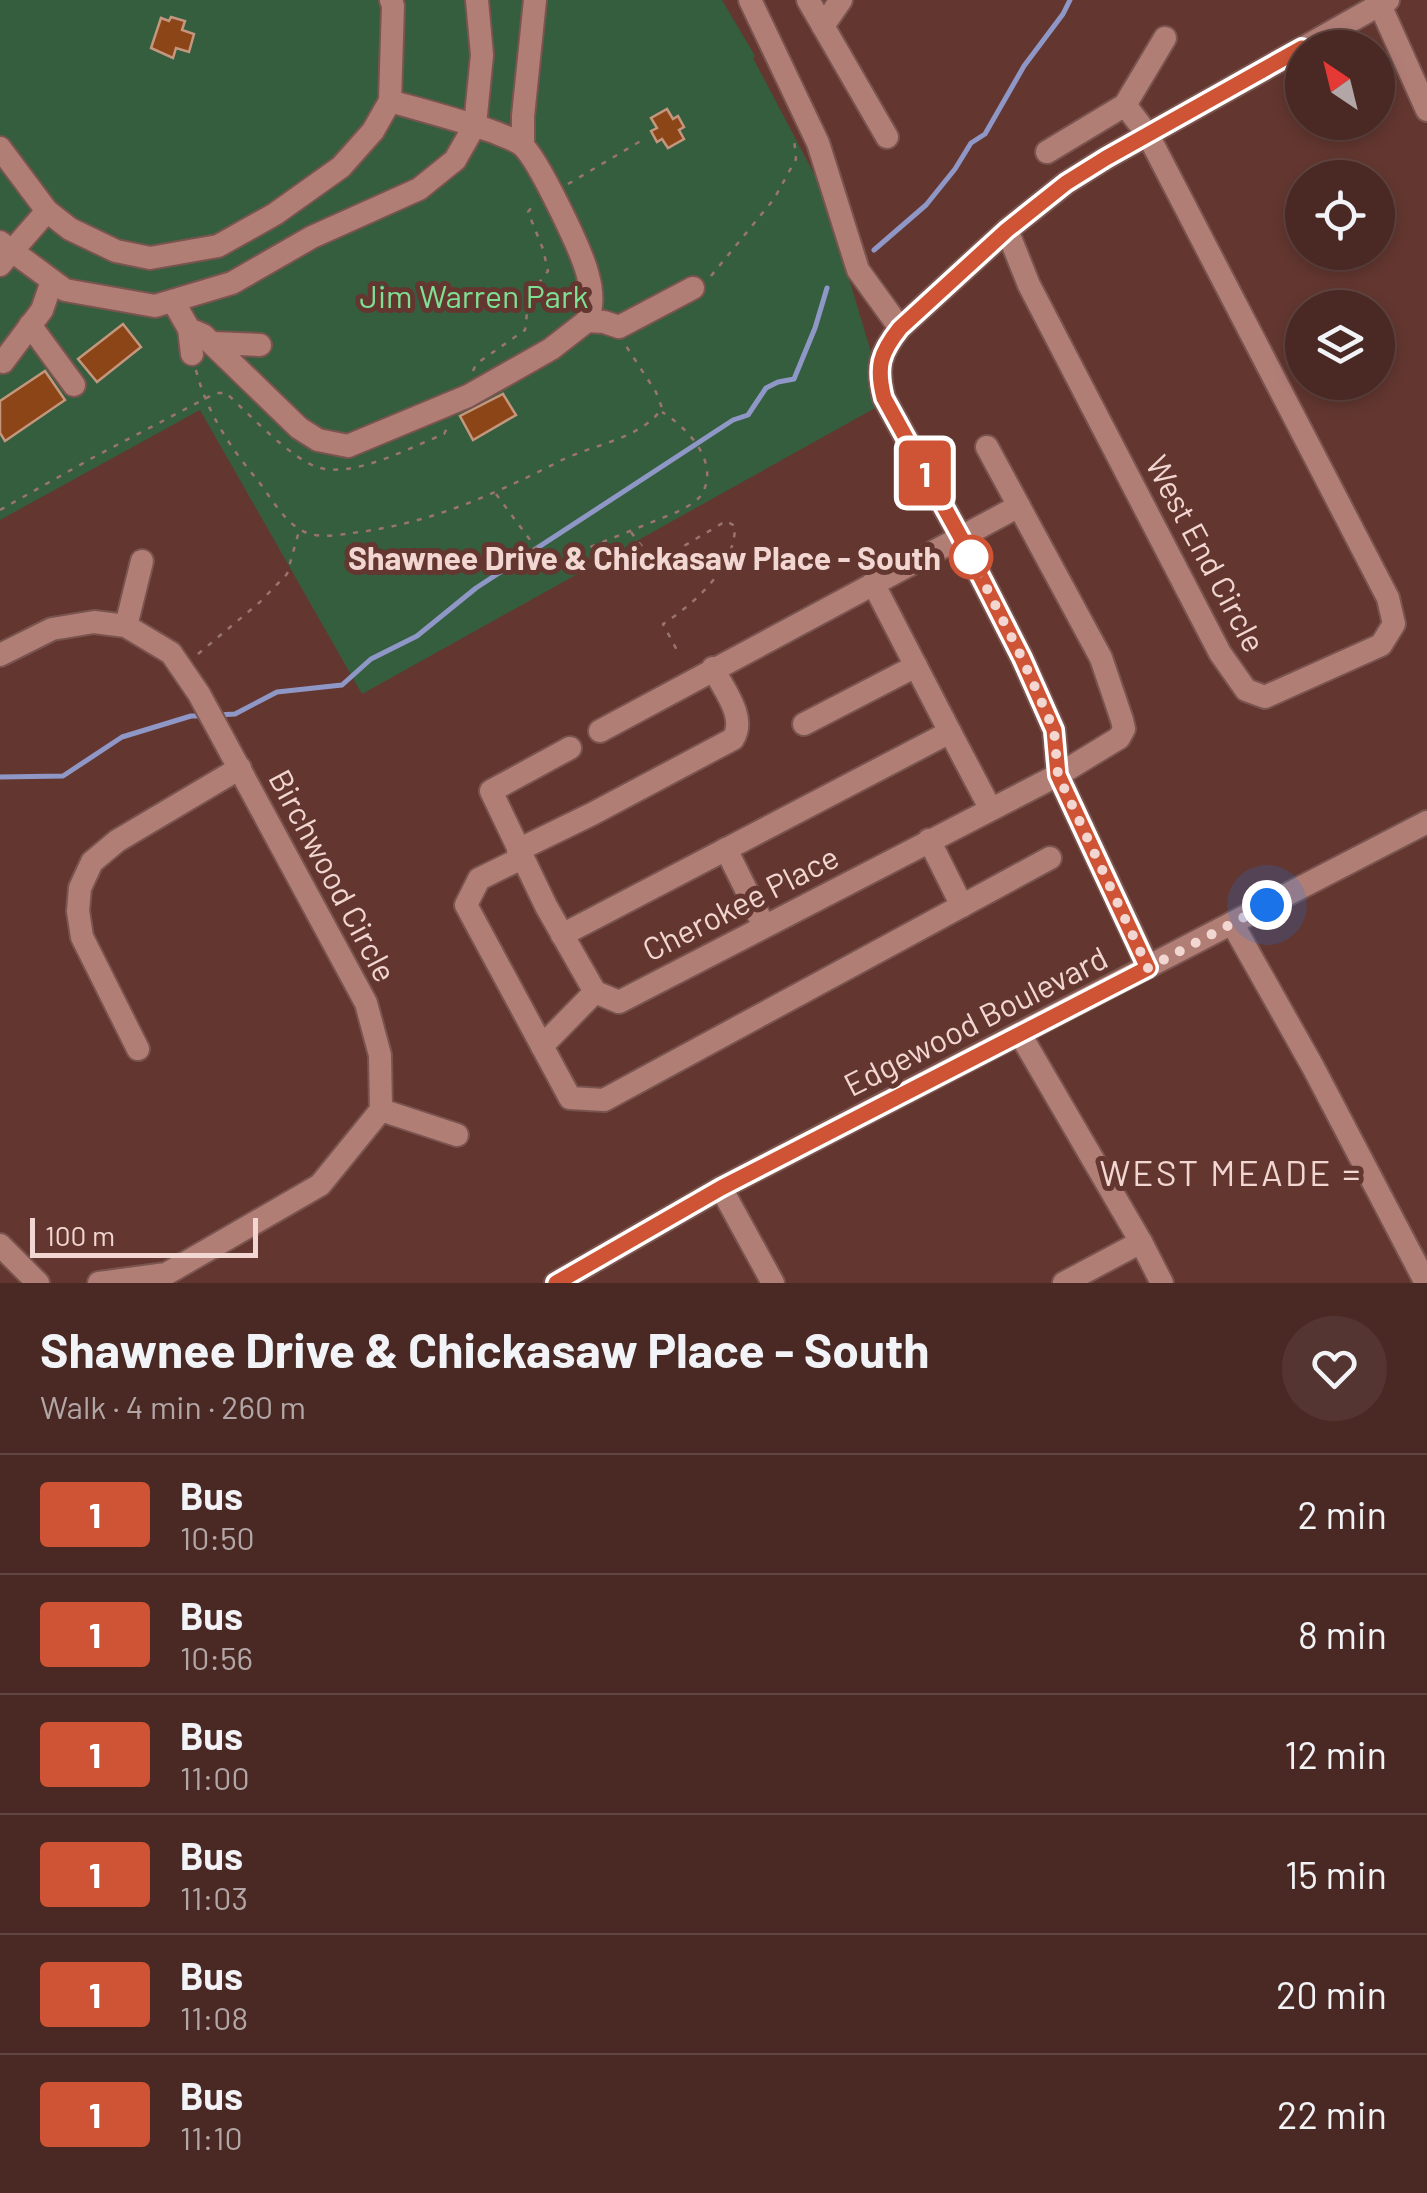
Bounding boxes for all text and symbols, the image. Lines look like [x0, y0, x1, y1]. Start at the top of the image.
north arrow [1285, 30, 1395, 140]
map controls [1285, 30, 1395, 400]
button: locate [1285, 160, 1395, 270]
park label: Jim Warren Park [359, 276, 589, 314]
button: layers [1285, 290, 1395, 400]
line badge: 1 [892, 440, 958, 506]
street label: West End Circle [1139, 448, 1275, 658]
text: 1 [919, 452, 931, 494]
marker: Shawnee Drive & Chickasaw Place - South [950, 536, 992, 578]
place label: Shawnee Drive & Chickasaw Place - South [348, 538, 941, 576]
street label: Birchwood Circle [262, 762, 406, 988]
street label: Cherokee Place [636, 836, 844, 968]
your location [1242, 880, 1292, 930]
street label: Edgewood Boulevard [837, 937, 1113, 1103]
district label: WEST MEADE = [1100, 1151, 1362, 1193]
scale bar [30, 1213, 258, 1258]
text: 100 m [45, 1218, 115, 1252]
button: heart [1282, 1316, 1387, 1421]
text: Shawnee Drive & Chickasaw Place - South [40, 1320, 930, 1378]
text: Walk · 4 min · 260 m [40, 1387, 306, 1425]
text: Bus [180, 1472, 243, 1518]
text: 2 min [1297, 1491, 1387, 1537]
text: 1 [89, 1493, 101, 1535]
text: 10:50 [180, 1518, 255, 1556]
text: Bus [180, 1592, 243, 1638]
text: 8 min [1298, 1611, 1387, 1657]
text: 1 [89, 1613, 101, 1655]
text: 10:56 [180, 1638, 253, 1676]
text: Bus [180, 1712, 243, 1758]
text: 12 min [1284, 1731, 1387, 1777]
text: 1 [89, 1733, 101, 1775]
text: 11:00 [180, 1758, 250, 1796]
text: Bus [180, 1832, 243, 1878]
text: 15 min [1285, 1851, 1387, 1897]
text: 1 [89, 1853, 101, 1895]
text: 11:03 [180, 1878, 248, 1916]
text: Bus [180, 1952, 243, 1998]
text: 20 min [1276, 1971, 1387, 2017]
text: 1 [89, 1973, 101, 2015]
text: 11:08 [180, 1998, 248, 2036]
text: Bus [180, 2072, 243, 2118]
text: 22 min [1277, 2091, 1387, 2137]
text: 1 [89, 2093, 101, 2135]
text: 11:10 [180, 2118, 243, 2156]

